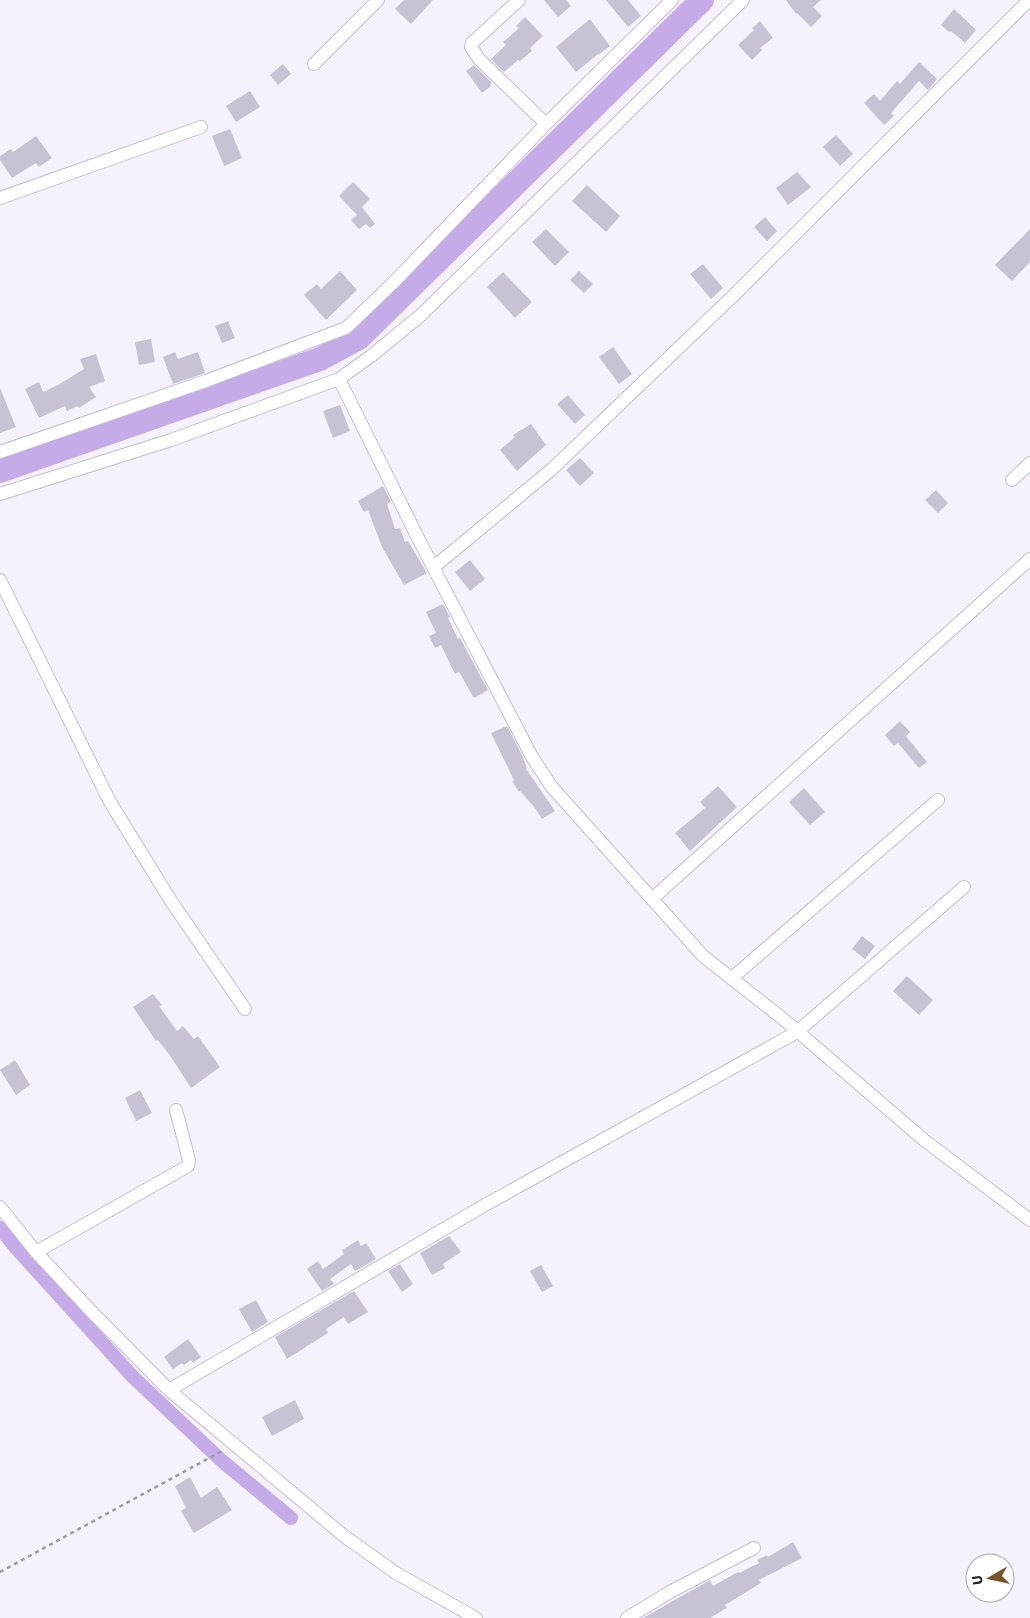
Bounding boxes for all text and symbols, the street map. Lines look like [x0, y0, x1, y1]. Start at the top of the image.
north arrow [965, 1553, 1015, 1603]
text: U [969, 1574, 987, 1586]

